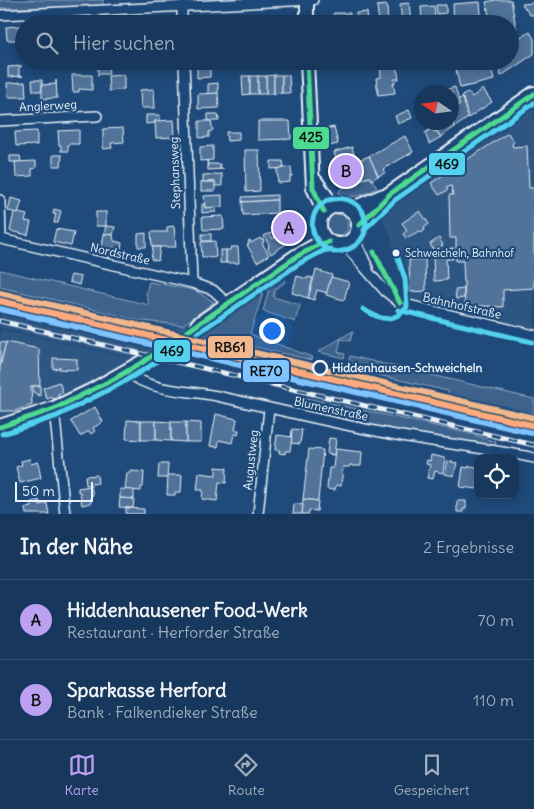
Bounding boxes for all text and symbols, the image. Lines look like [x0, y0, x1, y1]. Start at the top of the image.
search box [15, 15, 519, 70]
icon: search [33, 29, 61, 57]
text: Hier suchen [73, 31, 175, 55]
north arrow [414, 85, 459, 130]
street label: Anglerweg [19, 96, 77, 115]
line badge: 425 [292, 126, 330, 150]
text: 425 [299, 128, 323, 146]
street label: Stephansweg [166, 137, 183, 209]
pin: B [330, 152, 362, 190]
line badge: 469 [428, 152, 466, 176]
text: 469 [435, 155, 459, 173]
pin: A [273, 209, 305, 247]
street label: Nordstraße [89, 239, 151, 268]
place label: Schweicheln, Bahnhof [405, 246, 514, 260]
marker: Schweicheln, Bahnhof [391, 248, 401, 258]
street label: Bahnhofstraße [421, 289, 503, 322]
your location [259, 318, 285, 344]
line badge: RB61 [207, 335, 254, 359]
text: RB61 [214, 338, 246, 356]
line badge: 469 [153, 339, 191, 363]
text: 469 [160, 342, 184, 360]
line badge: RE70 [242, 359, 290, 383]
marker: Hiddenhausen-Schweicheln [312, 360, 328, 376]
place label: Hiddenhausen-Schweicheln [332, 360, 482, 375]
text: RE70 [249, 362, 283, 380]
street label: Blumenstraße [293, 393, 370, 424]
street label: Augustweg [240, 429, 261, 491]
map controls [474, 454, 519, 499]
button: locate [474, 454, 519, 499]
scale bar [15, 479, 92, 502]
text: 50 m [22, 482, 55, 500]
text: In der Nähe [20, 533, 133, 560]
text: 2 Ergebnisse [423, 537, 514, 557]
text: Hiddenhausener Food-Werk [67, 598, 308, 622]
text: A [31, 610, 41, 630]
text: 70 m [478, 610, 514, 630]
text: Restaurant · Herforder Straße [67, 622, 280, 642]
text: Sparkasse Herford [67, 678, 226, 702]
text: B [31, 690, 41, 710]
text: 110 m [473, 690, 514, 710]
text: Bank · Falkendieker Straße [67, 702, 258, 722]
tab: Karte [64, 751, 99, 799]
tab: Route [228, 751, 265, 799]
tab: Gespeichert [394, 751, 470, 799]

